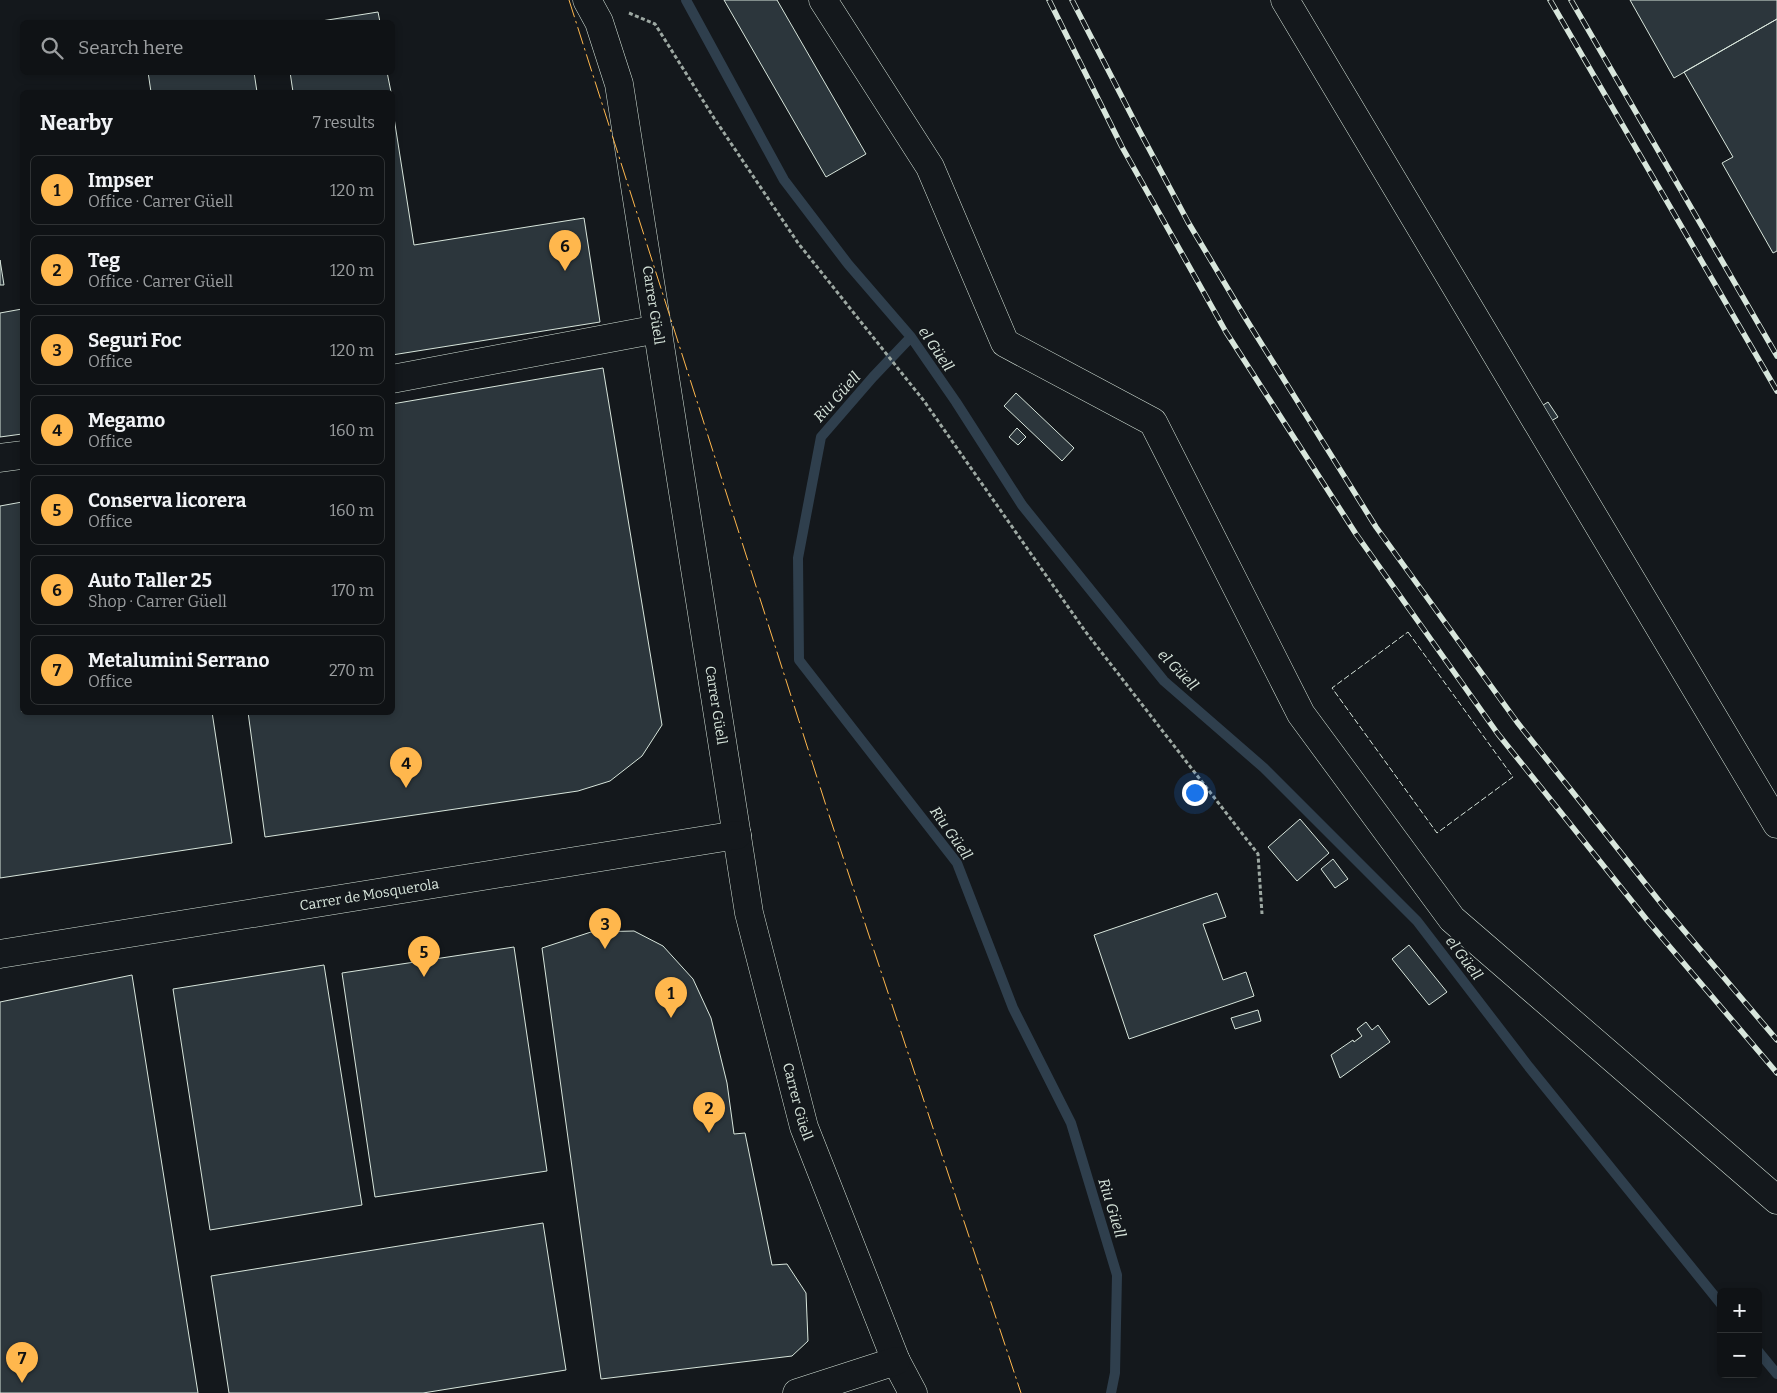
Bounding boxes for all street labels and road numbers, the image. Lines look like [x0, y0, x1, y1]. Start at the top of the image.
street label: Carrer Güell [639, 265, 668, 346]
street label: Carrer Güell [701, 665, 730, 746]
street label: Carrer de Mosquerola [298, 875, 440, 914]
street label: Carrer Güell [779, 1061, 816, 1143]

